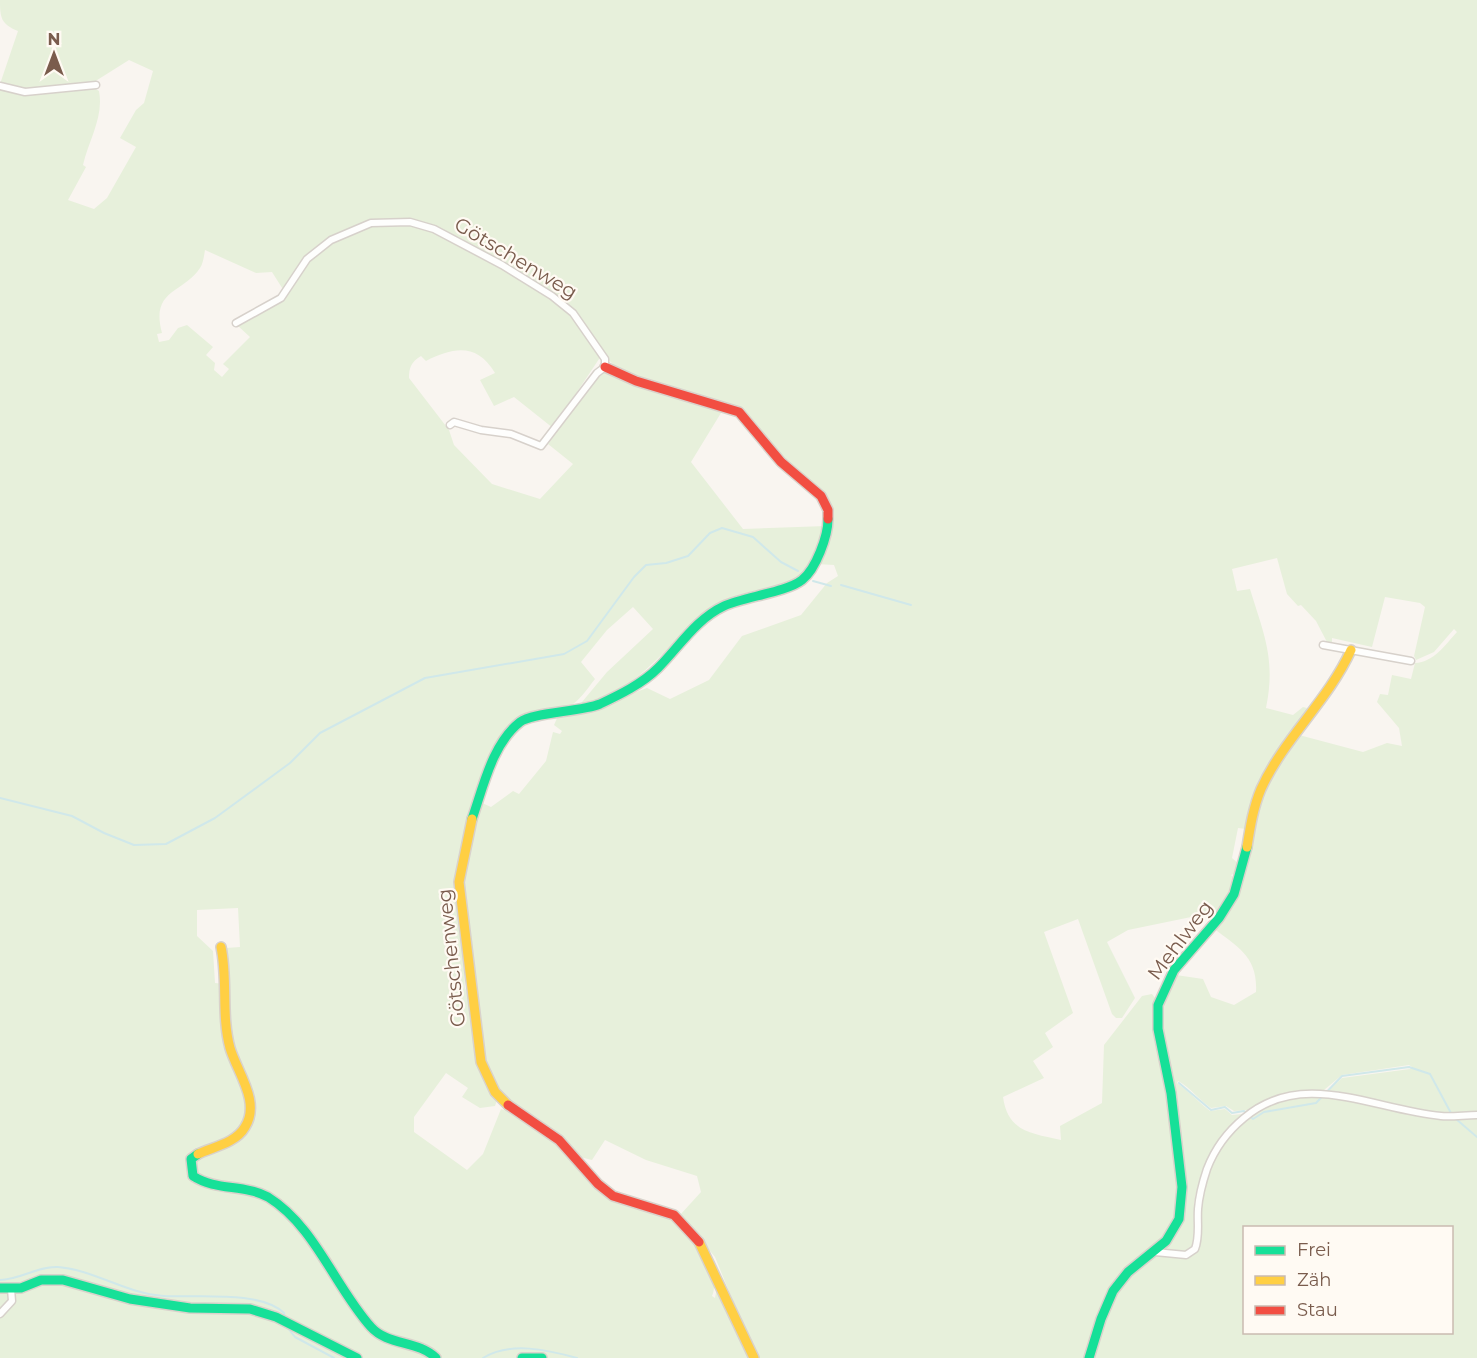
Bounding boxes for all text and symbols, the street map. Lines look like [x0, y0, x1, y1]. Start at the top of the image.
north arrow [24, 24, 84, 84]
text: N [48, 30, 60, 49]
street label: Götschenweg [450, 212, 582, 304]
street label: Götschenweg [432, 888, 470, 1028]
street label: Mehlweg [1142, 896, 1218, 984]
legend [1243, 1226, 1453, 1334]
text: Frei [1297, 1239, 1331, 1261]
text: Zäh [1297, 1269, 1332, 1291]
text: Stau [1297, 1299, 1338, 1321]

